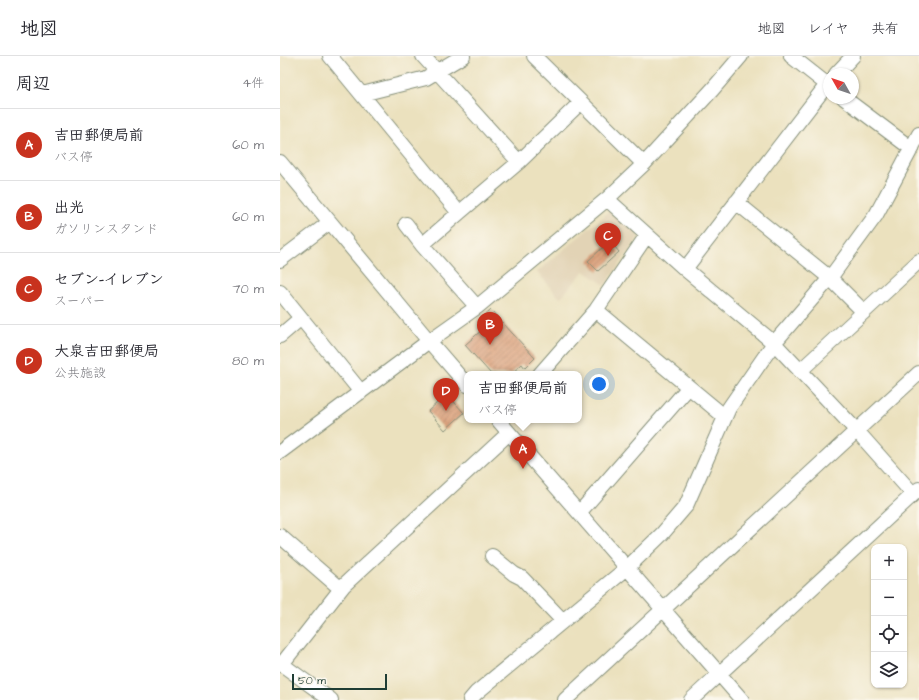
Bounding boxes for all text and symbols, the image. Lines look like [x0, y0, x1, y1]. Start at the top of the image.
text: 地図 [20, 16, 58, 43]
text: 地図 [758, 19, 786, 39]
text: レイヤ [808, 19, 849, 39]
text: 共有 [871, 19, 899, 39]
north arrow [823, 68, 859, 104]
text: 周辺 [16, 72, 50, 96]
text: 4件 [242, 74, 264, 92]
text: 吉田郵便局前 [54, 125, 144, 146]
text: A [25, 136, 33, 154]
text: 60 m [232, 136, 264, 154]
text: バス停 [54, 148, 93, 166]
text: 出光 [54, 197, 84, 218]
text: B [24, 208, 34, 226]
text: 60 m [232, 208, 264, 226]
text: ガソリンスタンド [54, 220, 158, 238]
pin: C [595, 223, 621, 256]
text: セブン-イレブン [54, 269, 164, 290]
text: C [24, 280, 34, 298]
text: 70 m [232, 280, 264, 298]
text: スーパー [54, 292, 105, 310]
pin: B [477, 312, 503, 345]
text: 大泉吉田郵便局 [54, 341, 159, 362]
text: D [25, 352, 33, 370]
text: 80 m [232, 352, 264, 370]
text: 公共施設 [54, 364, 106, 382]
popup [464, 371, 582, 423]
your location [589, 374, 609, 394]
pin: D [433, 378, 459, 411]
text: 吉田郵便局前 [478, 378, 568, 399]
text: バス停 [478, 401, 517, 419]
pin: A [510, 436, 536, 469]
map controls [871, 544, 907, 688]
button: + [871, 544, 907, 580]
button: − [871, 580, 907, 616]
button: locate [871, 616, 907, 652]
button: layers [871, 652, 907, 688]
scale bar [292, 672, 387, 691]
text: 50 m [298, 673, 326, 688]

